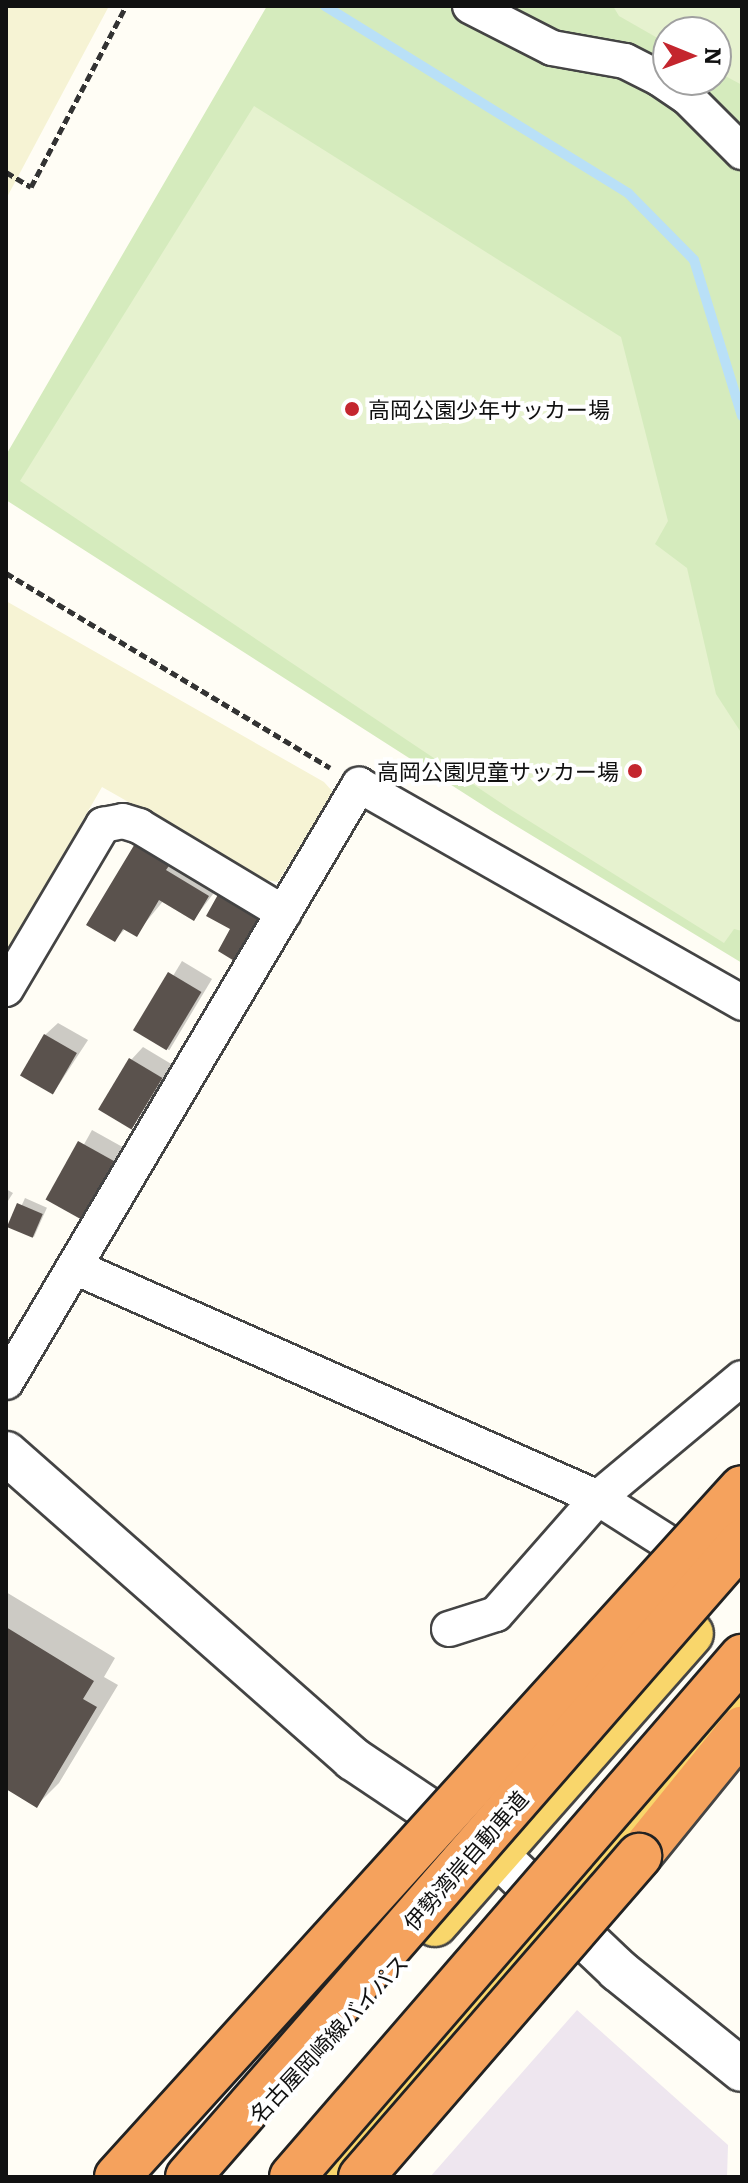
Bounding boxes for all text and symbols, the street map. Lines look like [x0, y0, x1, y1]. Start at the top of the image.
north arrow [652, 16, 732, 96]
text: N [698, 47, 731, 66]
place label: 高岡公園少年サッカー場 [368, 396, 610, 422]
marker: 高岡公園少年サッカー場 [343, 400, 361, 418]
place label: 高岡公園児童サッカー場 [377, 758, 619, 784]
marker: 高岡公園児童サッカー場 [626, 762, 644, 780]
street label: 伊勢湾岸自動車道 [397, 1785, 533, 1935]
street label: 名古屋岡崎線バイパス [243, 1949, 413, 2127]

